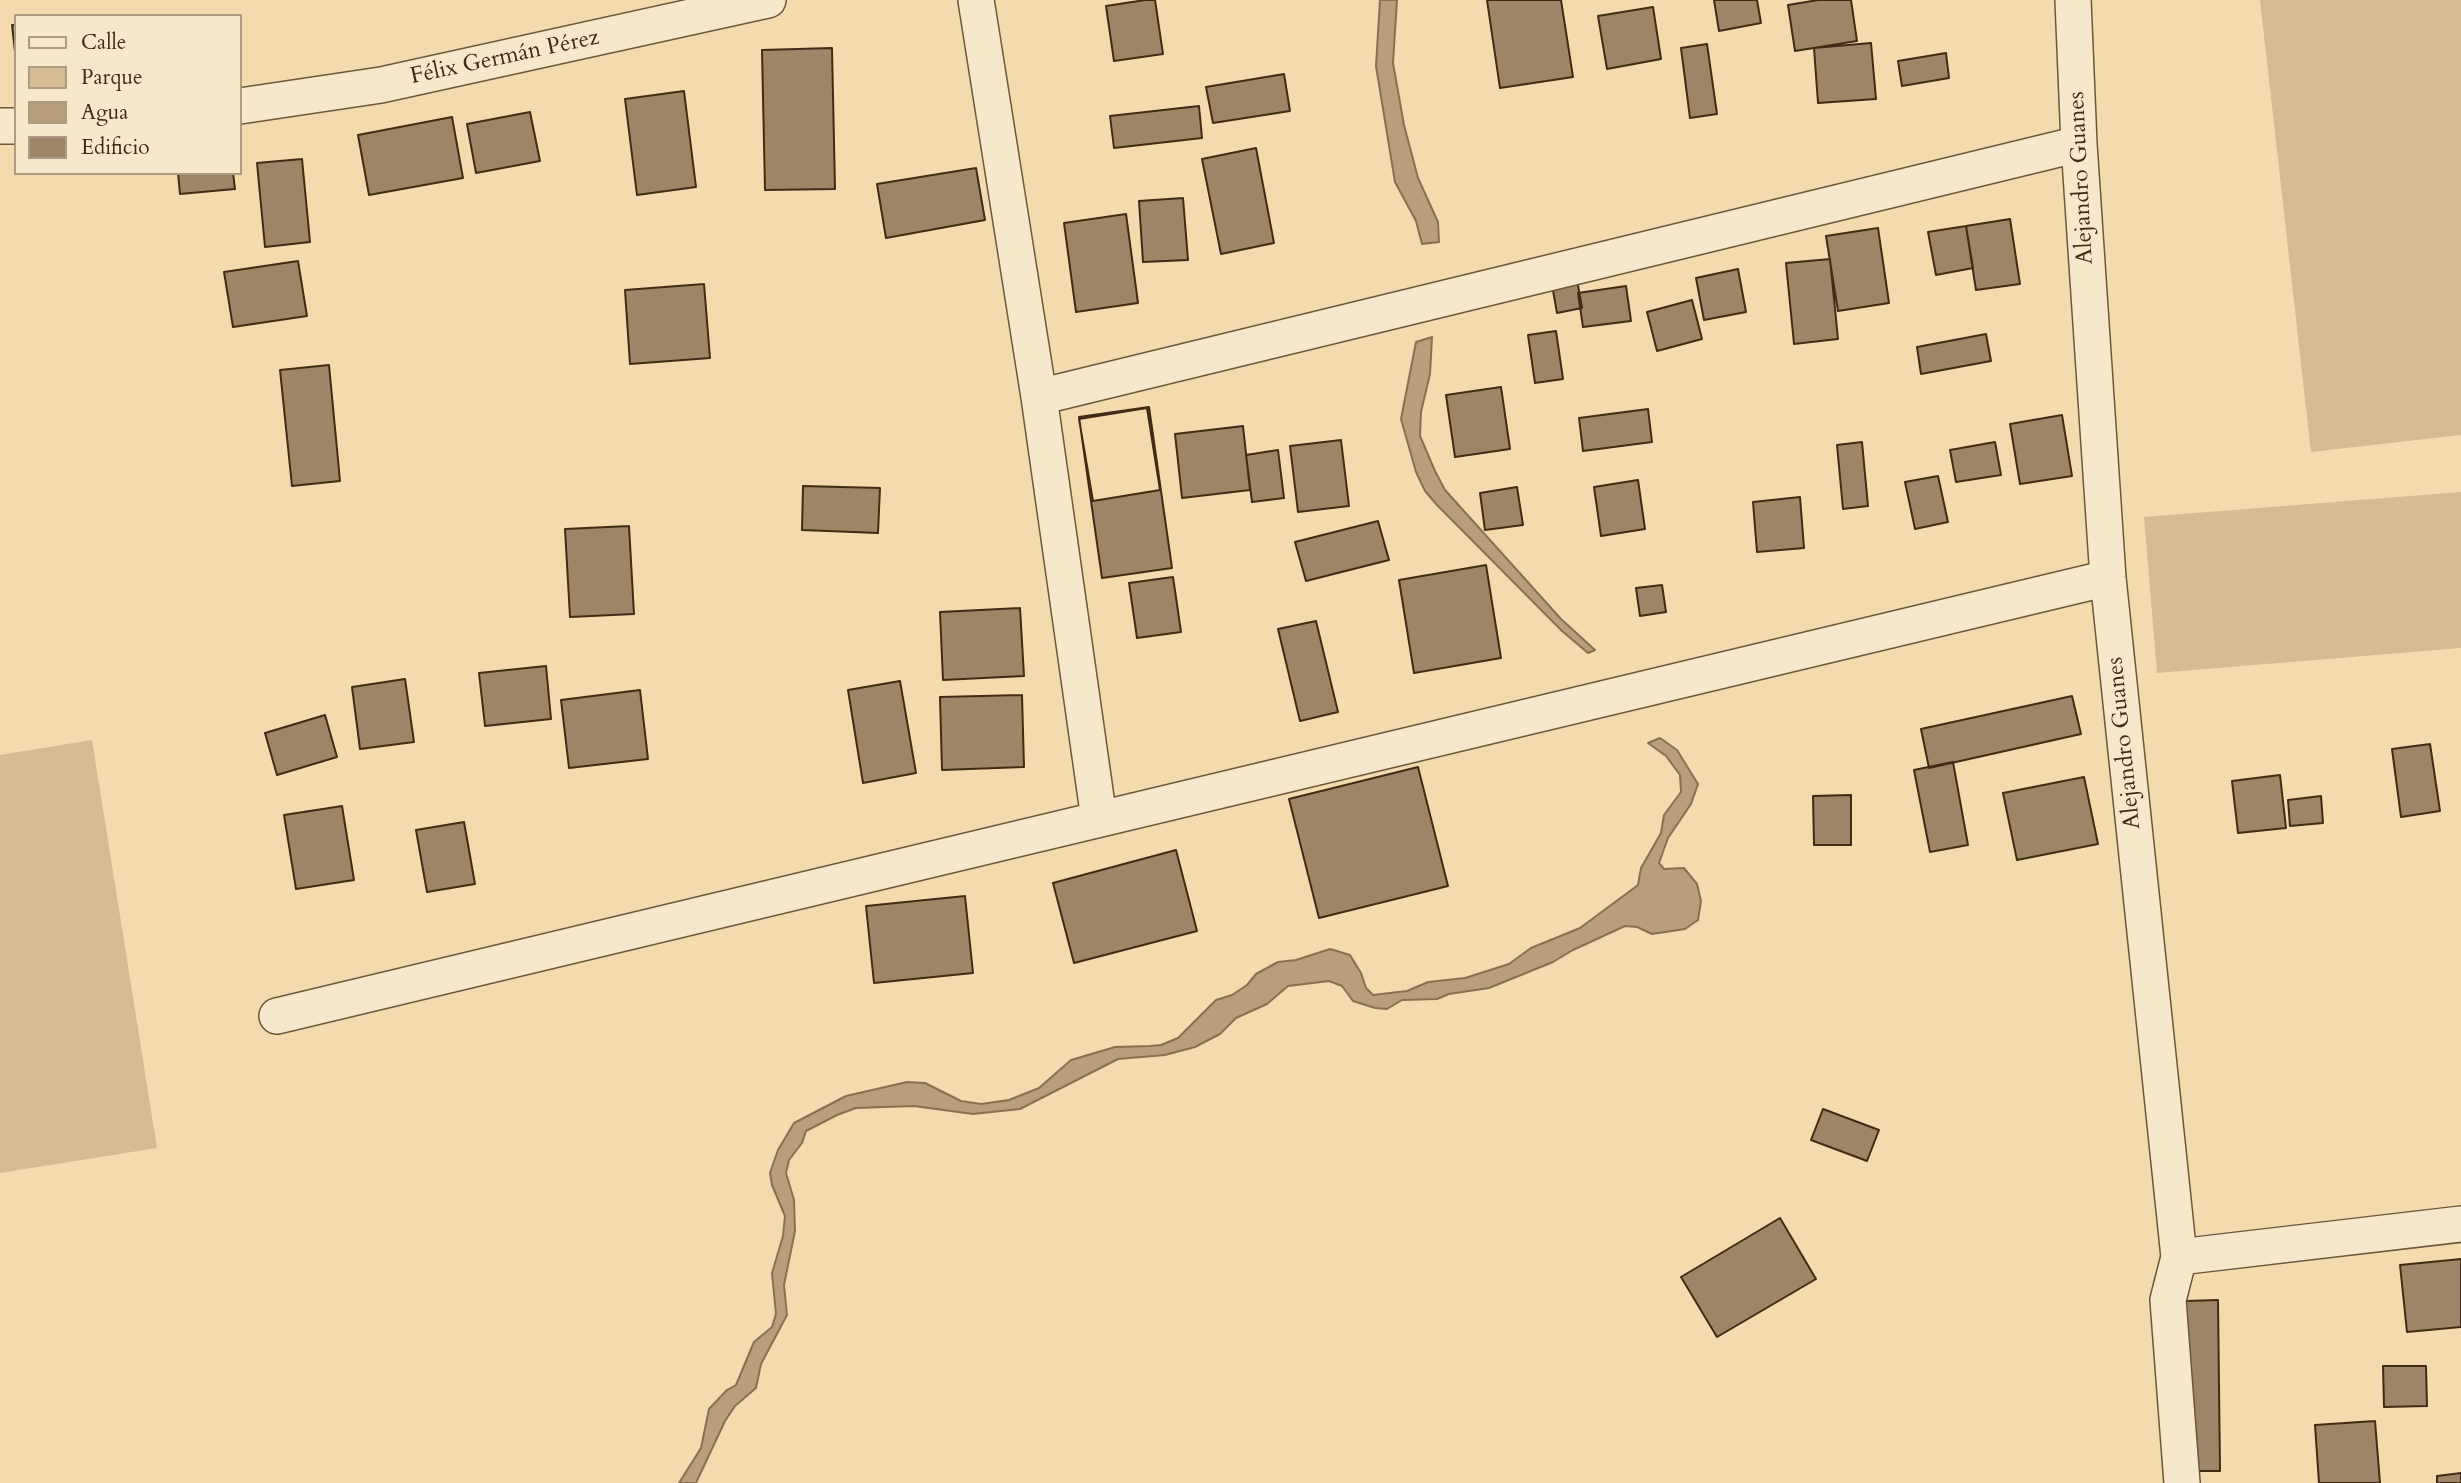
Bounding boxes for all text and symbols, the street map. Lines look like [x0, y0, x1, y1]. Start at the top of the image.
legend [14, 14, 242, 175]
street label: Félix Germán Pérez [408, 25, 602, 91]
text: Calle [81, 28, 126, 57]
text: Parque [81, 63, 142, 92]
street label: Alejandro Guanes [2064, 91, 2100, 265]
text: Agua [81, 98, 128, 127]
text: Edificio [81, 133, 150, 162]
street label: Alejandro Guanes [2102, 655, 2148, 831]

